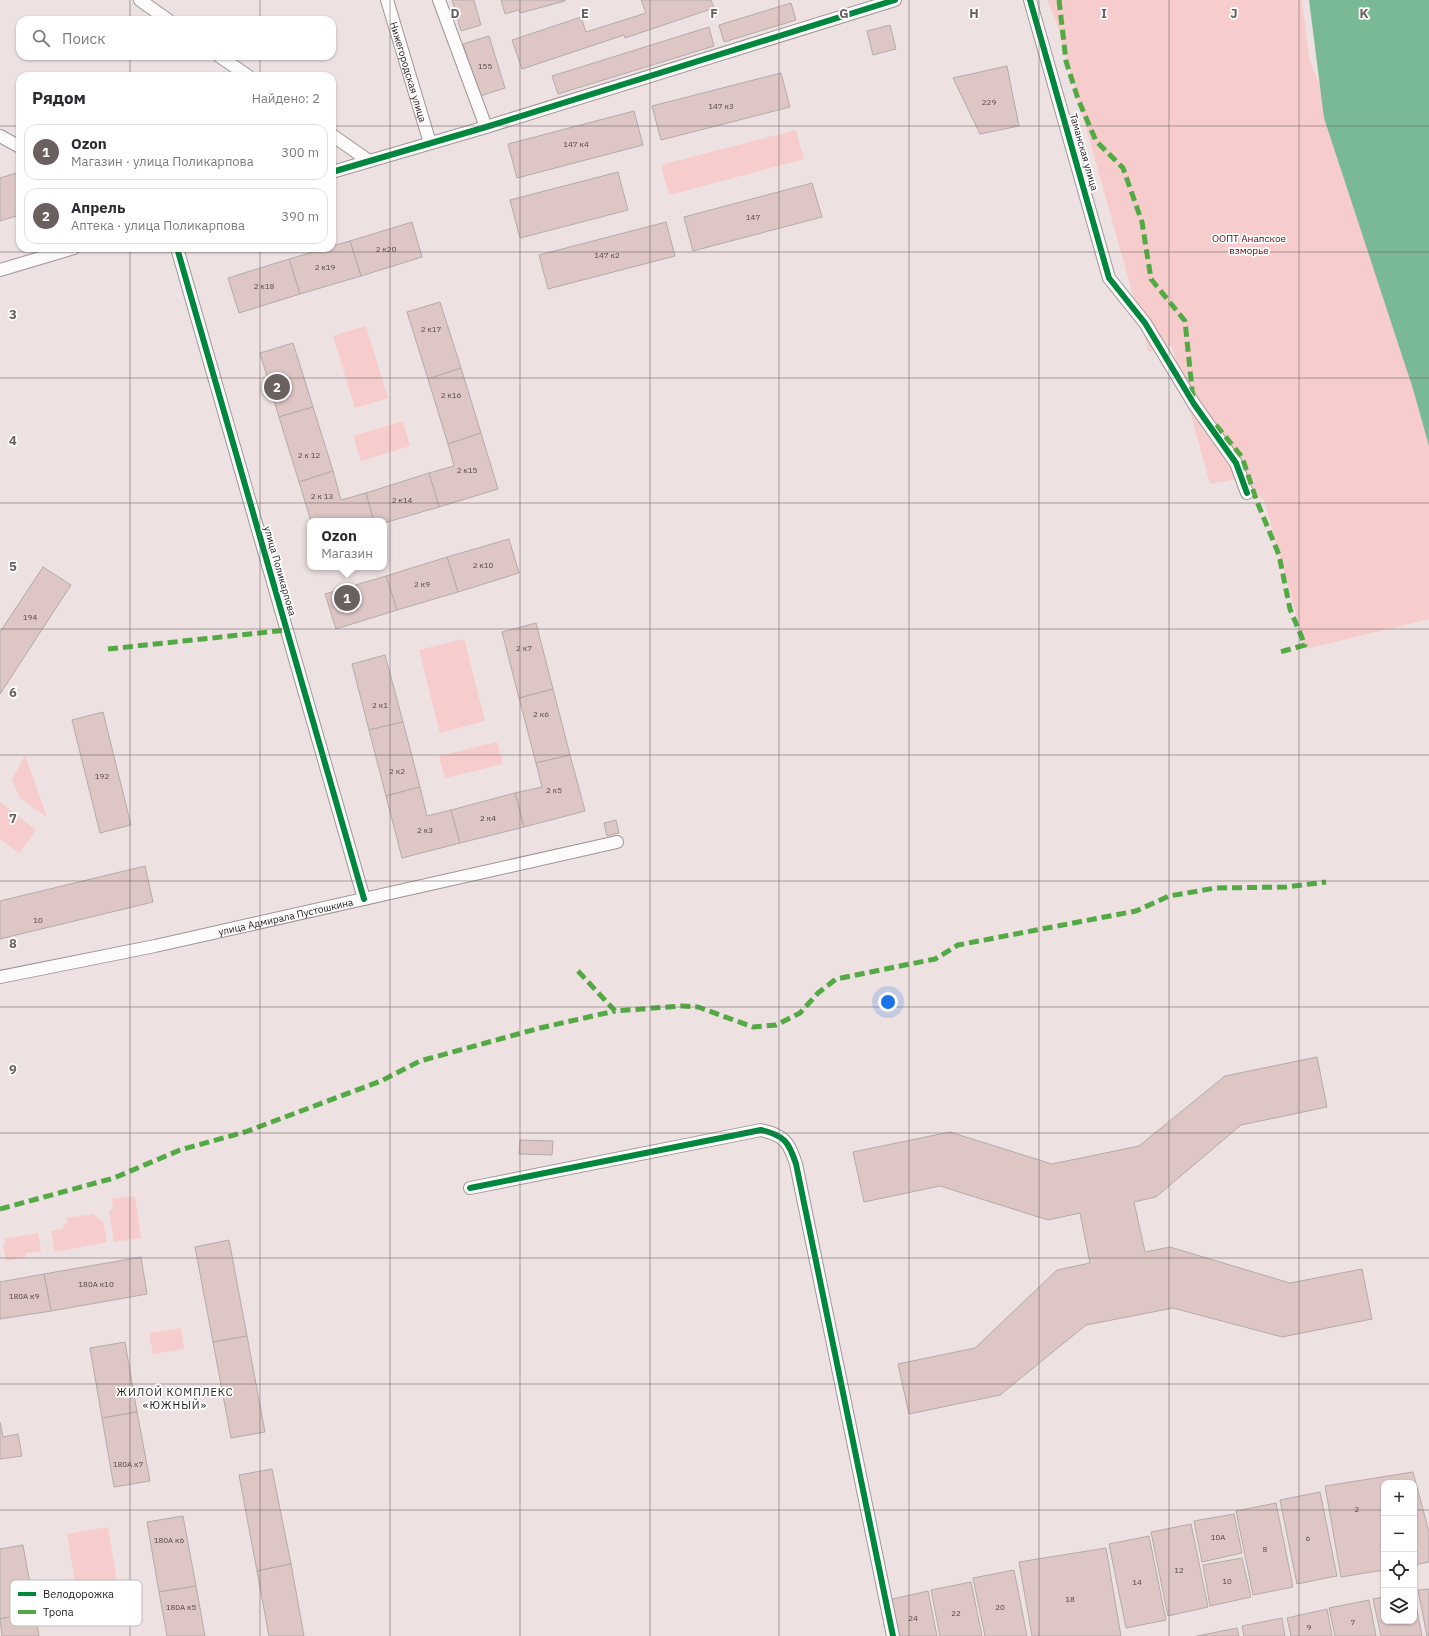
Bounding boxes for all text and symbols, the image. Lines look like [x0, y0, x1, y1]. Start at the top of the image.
text: D [450, 5, 460, 22]
text: E [581, 5, 589, 22]
text: F [710, 5, 718, 22]
text: G [839, 5, 849, 22]
text: H [969, 5, 979, 22]
text: I [1101, 5, 1107, 22]
text: J [1230, 5, 1238, 22]
text: K [1359, 5, 1369, 22]
search box [16, 16, 336, 60]
street label: Нижегородская улица [387, 20, 430, 124]
icon: search [30, 27, 52, 49]
text: Поиск [62, 29, 105, 48]
house number: 155 [478, 61, 492, 71]
text: Рядом [32, 87, 86, 109]
text: Найдено: 2 [252, 90, 320, 107]
house number: 229 [982, 97, 996, 107]
house number: 147 к3 [708, 101, 734, 111]
street label: Таманская улица [1067, 112, 1101, 193]
text: Ozon [71, 134, 107, 153]
house number: 147 к4 [563, 139, 589, 149]
text: 1 [42, 144, 50, 161]
text: 300 m [281, 144, 319, 161]
text: Магазин · улица Поликарпова [71, 153, 254, 170]
text: Апрель [71, 198, 125, 217]
text: 2 [42, 208, 50, 225]
text: 390 m [281, 208, 319, 225]
house number: 147 [746, 212, 760, 222]
text: Аптека · улица Поликарпова [71, 217, 245, 234]
park label: ООПТ Анапское взморье [1212, 232, 1286, 257]
house number: 2 к20 [376, 244, 397, 254]
house number: 147 к2 [594, 250, 620, 260]
house number: 2 к19 [315, 262, 336, 272]
house number: 2 к18 [254, 281, 275, 291]
text: 3 [9, 306, 17, 323]
house number: 2 к17 [421, 324, 442, 334]
pin: 2 [264, 372, 290, 402]
house number: 2 к16 [441, 390, 462, 400]
text: 4 [9, 432, 17, 449]
house number: 2 к 12 [298, 450, 320, 460]
house number: 2 к15 [457, 465, 478, 475]
house number: 2 к 13 [311, 491, 333, 501]
house number: 2 к14 [392, 495, 413, 505]
popup [307, 518, 387, 570]
street label: улица Поликарпова [261, 525, 299, 618]
text: Ozon [321, 526, 357, 545]
text: Магазин [321, 545, 373, 562]
text: 5 [9, 558, 17, 575]
house number: 2 к10 [473, 560, 494, 570]
house number: 2 к9 [414, 579, 430, 589]
pin: 1 [334, 583, 360, 613]
house number: 194 [23, 612, 37, 622]
house number: 2 к7 [516, 643, 532, 653]
text: 6 [9, 684, 17, 701]
house number: 2 к1 [372, 700, 388, 710]
house number: 2 к6 [533, 709, 549, 719]
house number: 2 к2 [389, 766, 405, 776]
house number: 192 [95, 771, 109, 781]
house number: 2 к5 [546, 785, 562, 795]
text: 7 [9, 810, 17, 827]
house number: 2 к4 [480, 813, 496, 823]
house number: 2 к3 [417, 825, 433, 835]
street label: улица Адмирала Пустошкина [217, 895, 355, 938]
house number: 10 [33, 915, 43, 925]
text: 8 [9, 935, 17, 952]
your location [878, 992, 898, 1012]
text: 9 [9, 1061, 17, 1078]
house number: 180А к10 [78, 1279, 114, 1289]
house number: 180А к9 [9, 1291, 40, 1301]
district label: ЖИЛОЙ КОМПЛЕКС «ЮЖНЫЙ» [116, 1385, 234, 1412]
house number: 180А к7 [113, 1459, 144, 1469]
map controls [1381, 1480, 1417, 1624]
button: + [1381, 1480, 1417, 1516]
house number: 2 [1355, 1504, 1360, 1514]
button: − [1381, 1516, 1417, 1552]
house number: 10А [1211, 1532, 1225, 1542]
house number: 6 [1306, 1533, 1311, 1543]
house number: 180А к6 [154, 1535, 185, 1545]
house number: 8 [1263, 1544, 1268, 1554]
button: locate [1381, 1552, 1417, 1588]
house number: 12 [1174, 1565, 1184, 1575]
house number: 10 [1222, 1576, 1232, 1586]
house number: 14 [1132, 1577, 1142, 1587]
legend [10, 1580, 142, 1626]
text: Велодорожка [43, 1587, 114, 1601]
button: layers [1381, 1588, 1417, 1624]
house number: 18 [1065, 1594, 1075, 1604]
house number: 180А к5 [166, 1602, 197, 1612]
house number: 20 [995, 1602, 1005, 1612]
text: Тропа [43, 1605, 74, 1619]
house number: 22 [951, 1608, 961, 1618]
house number: 24 [908, 1613, 918, 1623]
house number: 7 [1351, 1617, 1356, 1627]
house number: 9 [1307, 1622, 1312, 1632]

